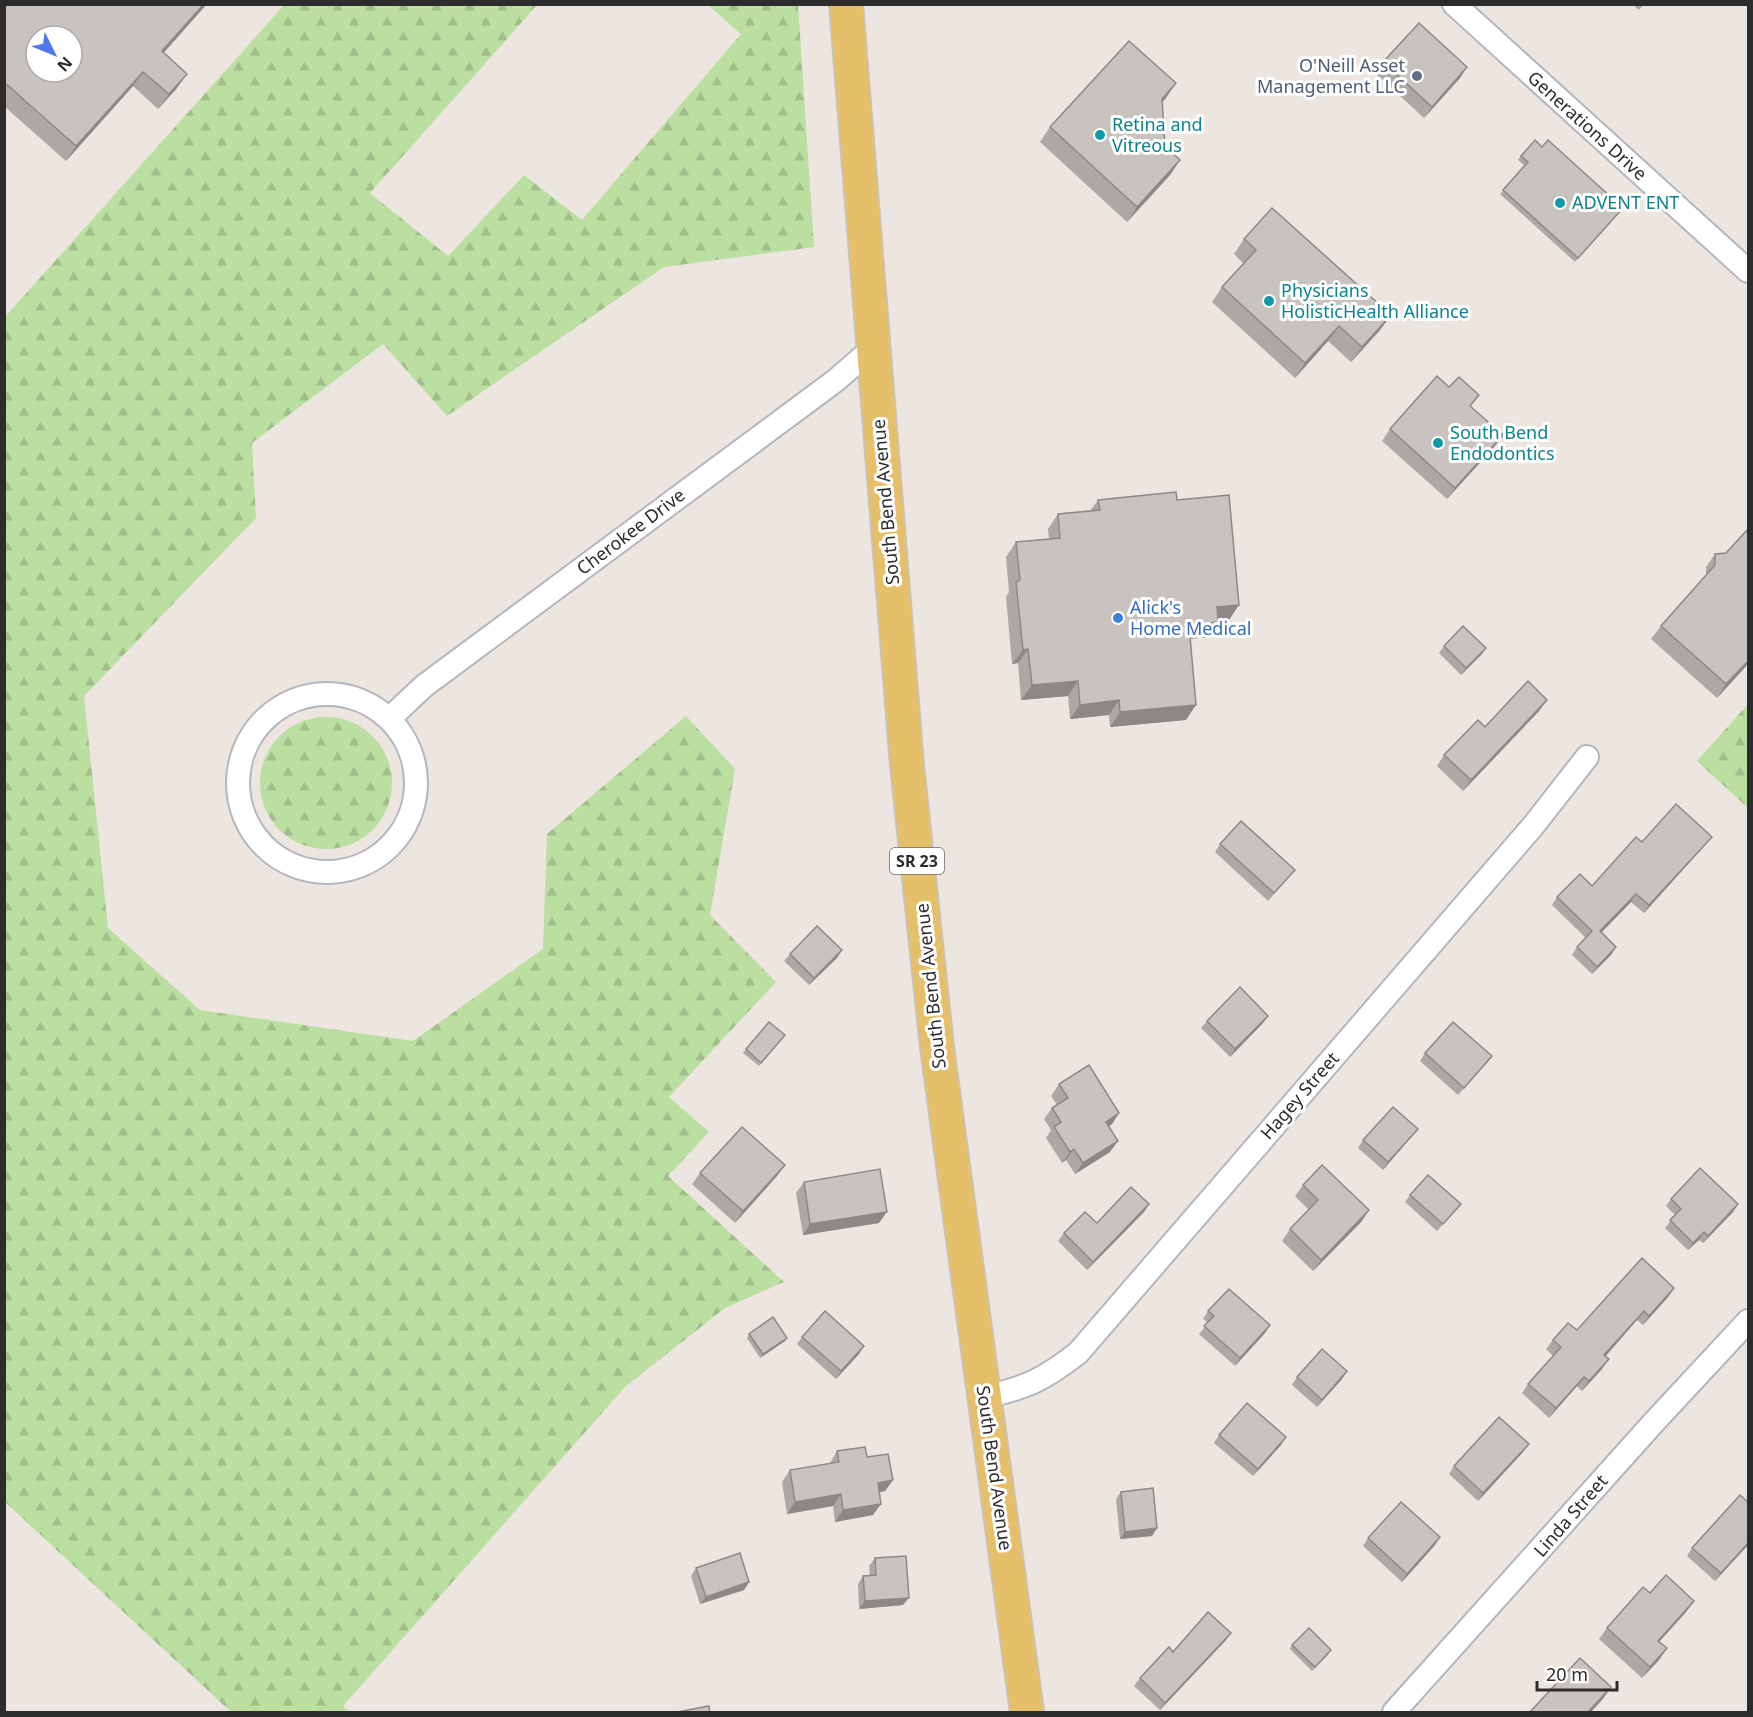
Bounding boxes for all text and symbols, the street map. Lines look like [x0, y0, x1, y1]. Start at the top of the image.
north arrow [24, 24, 84, 84]
text: N [52, 52, 77, 76]
place label: O'Neill Asset Management LLC [1257, 53, 1405, 98]
street label: Generations Drive [1523, 65, 1652, 185]
marker: O'Neill Asset Management LLC [1410, 69, 1424, 83]
place label: Retina and Vitreous [1112, 112, 1203, 157]
marker: Retina and Vitreous [1093, 128, 1107, 142]
place label: ADVENT ENT [1572, 190, 1679, 214]
marker: ADVENT ENT [1553, 196, 1567, 210]
place label: Physicians HolisticHealth Alliance [1281, 278, 1469, 323]
marker: Physicians HolisticHealth Alliance [1262, 294, 1276, 308]
street label: South Bend Avenue [866, 418, 904, 586]
place label: South Bend Endodontics [1450, 420, 1555, 465]
marker: South Bend Endodontics [1431, 436, 1445, 450]
street label: Cherokee Drive [571, 483, 689, 580]
place label: Alick's Home Medical [1130, 595, 1251, 640]
marker: Alick's Home Medical [1111, 611, 1125, 625]
road number: SR 23 [890, 848, 944, 874]
street label: South Bend Avenue [909, 902, 951, 1070]
street label: Hagey Street [1255, 1046, 1344, 1144]
street label: South Bend Avenue [972, 1384, 1018, 1552]
street label: Linda Street [1528, 1469, 1613, 1561]
scale bar [1537, 1654, 1616, 1692]
text: 20 m [1546, 1662, 1588, 1686]

